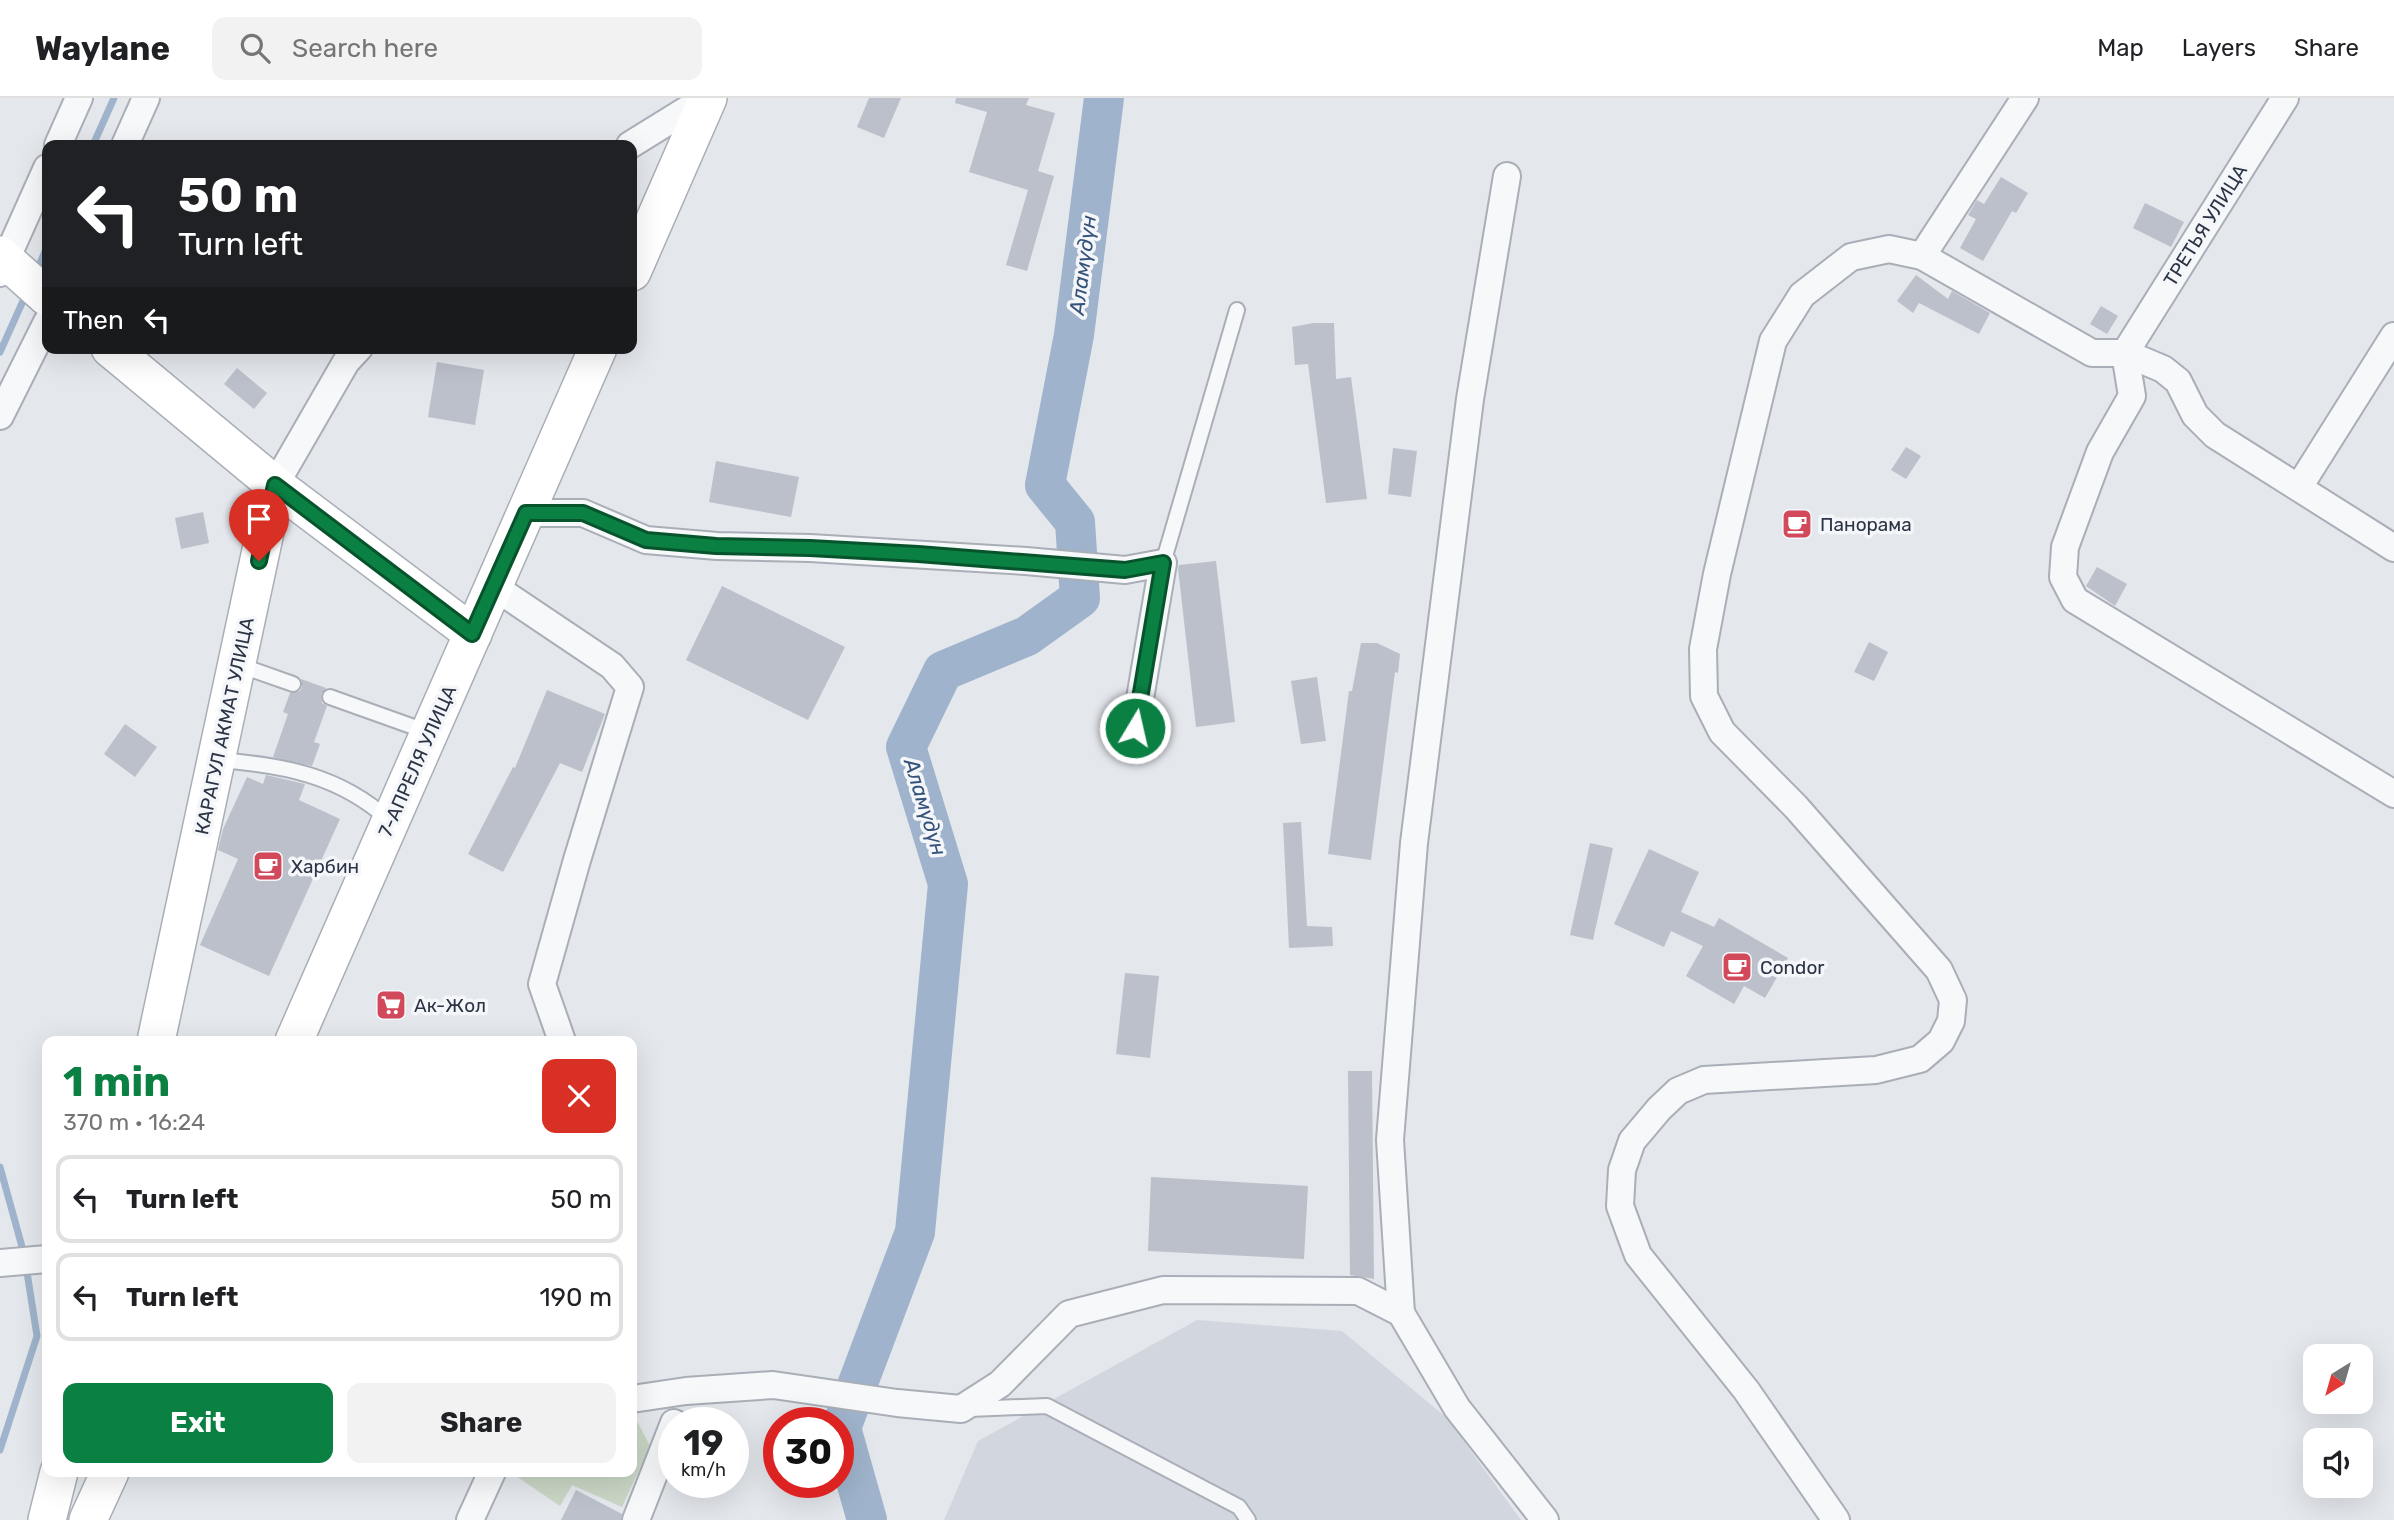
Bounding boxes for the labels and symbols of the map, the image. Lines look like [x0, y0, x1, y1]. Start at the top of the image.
street label: ТРЕТЬЯ УЛИЦА [2159, 160, 2252, 290]
water label: Аламүдүн [1064, 214, 1101, 317]
pin [229, 489, 289, 561]
cafe icon: Панорама [1780, 507, 1814, 541]
place label: Панорама [1820, 513, 1912, 536]
street label: КАРАГУЛ АКМАТ УЛИЦА [190, 615, 259, 837]
street label: 7-АПРЕЛЯ УЛИЦА [374, 682, 461, 841]
position arrow [1098, 691, 1172, 765]
water label: Аламүдүн [899, 754, 952, 859]
cafe icon: Харбин [251, 849, 285, 883]
place label: Харбин [291, 855, 359, 878]
cafe icon: Condor [1720, 950, 1754, 984]
place label: Condor [1760, 956, 1825, 979]
supermarket icon: Ак-Жол [374, 988, 408, 1022]
place label: Ак-Жол [414, 994, 486, 1017]
north arrow [2303, 1344, 2373, 1414]
speed limit sign: 30 [763, 1407, 854, 1498]

